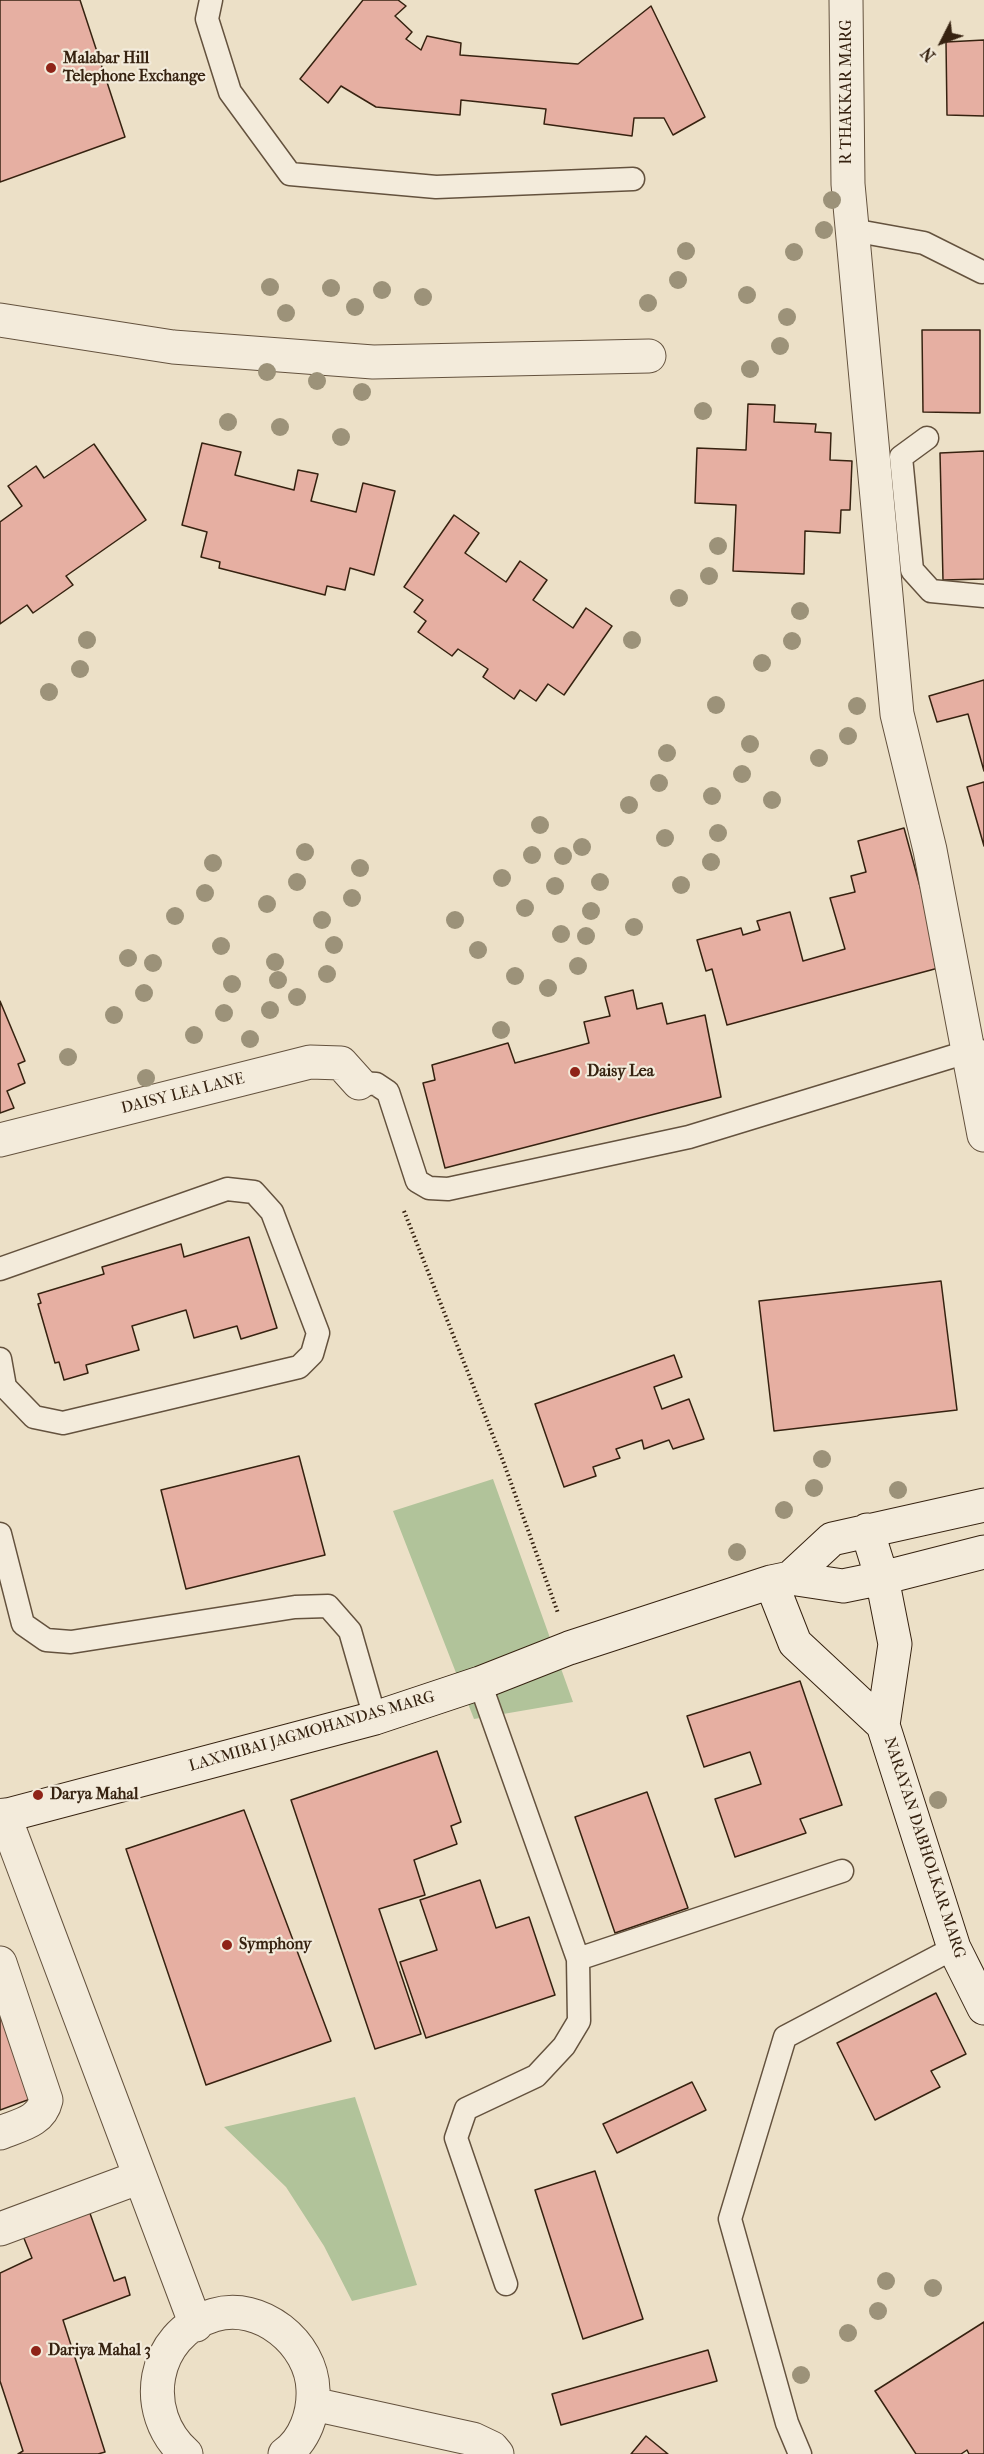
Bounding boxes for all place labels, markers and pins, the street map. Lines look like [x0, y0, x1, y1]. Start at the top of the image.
place label: Malabar Hill Telephone Exchange [63, 49, 205, 87]
marker: Malabar Hill Telephone Exchange [44, 61, 58, 75]
place label: Daisy Lea [587, 1062, 654, 1082]
marker: Daisy Lea [568, 1065, 582, 1079]
place label: Darya Mahal [50, 1785, 138, 1805]
marker: Darya Mahal [31, 1788, 45, 1802]
place label: Symphony [239, 1935, 311, 1955]
marker: Symphony [220, 1938, 234, 1952]
place label: Dariya Mahal 3 [48, 2341, 151, 2361]
marker: Dariya Mahal 3 [29, 2344, 43, 2358]

